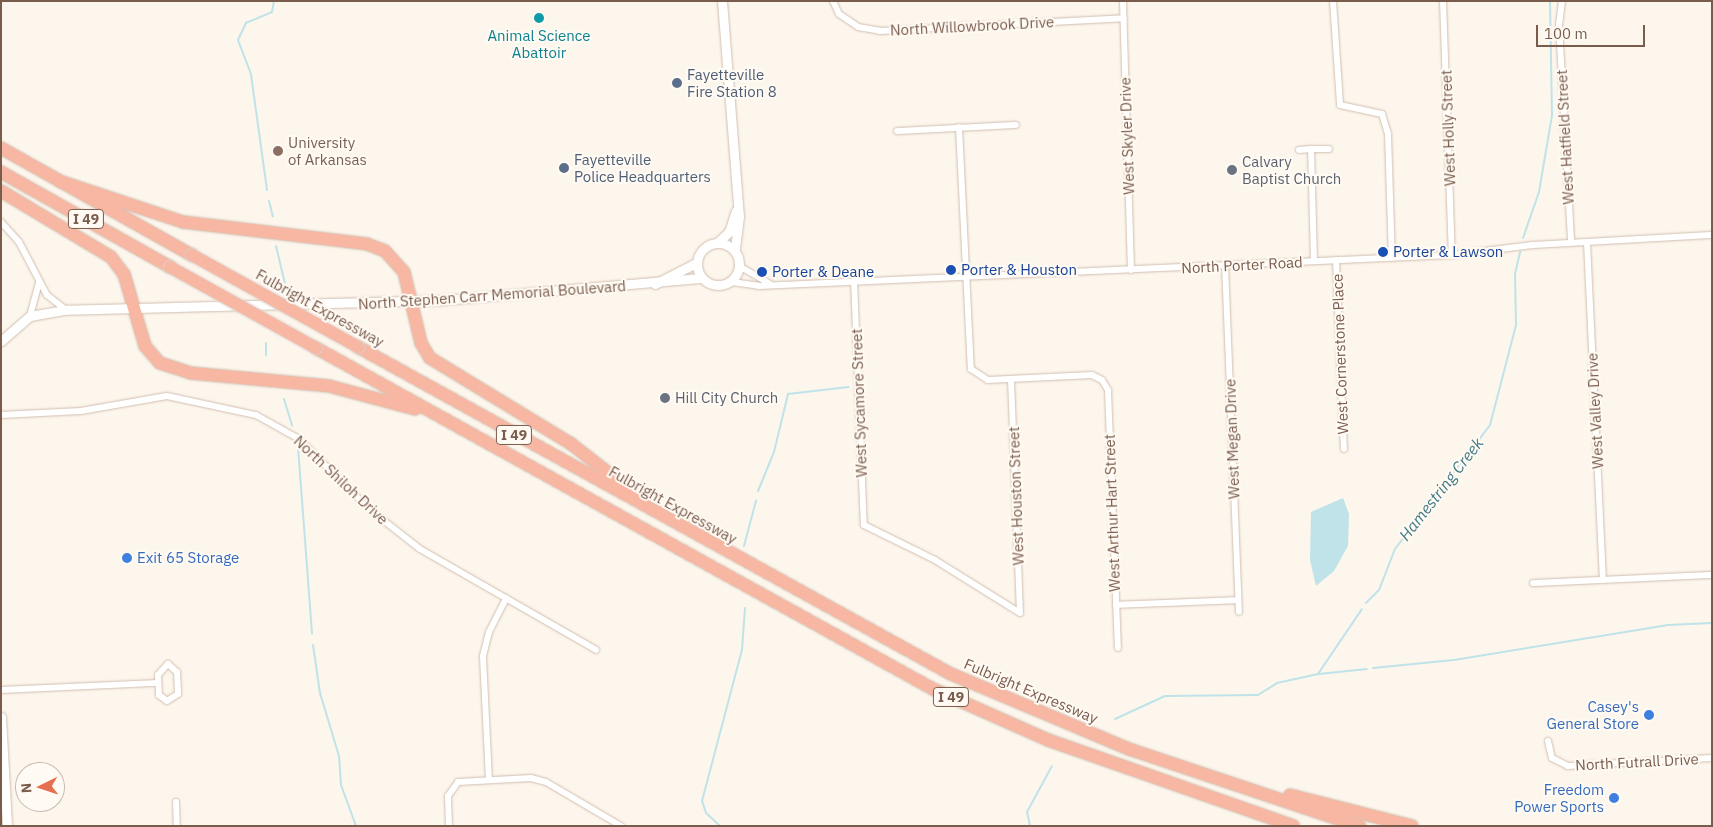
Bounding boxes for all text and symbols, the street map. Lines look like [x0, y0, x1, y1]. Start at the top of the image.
marker: Animal Science Abattoir [533, 12, 545, 24]
street label: North Willowbrook Drive [890, 13, 1054, 39]
scale bar [1538, 15, 1647, 47]
text: 100 m [1544, 24, 1588, 43]
place label: Animal Science Abattoir [487, 26, 591, 61]
place label: Fayetteville Fire Station 8 [687, 65, 777, 100]
street label: West Holly Street [1437, 69, 1459, 187]
street label: West Hatfield Street [1552, 69, 1578, 205]
marker: Fayetteville Fire Station 8 [671, 77, 683, 89]
street label: West Skyler Drive [1116, 77, 1138, 195]
place label: University of Arkansas [288, 133, 367, 168]
marker: University of Arkansas [272, 145, 284, 157]
place label: Fayetteville Police Headquarters [574, 150, 711, 185]
place label: Calvary Baptist Church [1242, 152, 1341, 187]
marker: Fayetteville Police Headquarters [558, 162, 570, 174]
marker: Calvary Baptist Church [1226, 164, 1238, 176]
road number: I 49 [67, 208, 105, 230]
place label: Porter & Lawson [1393, 243, 1503, 261]
marker: Porter & Lawson [1377, 246, 1389, 258]
street label: North Porter Road [1181, 253, 1303, 277]
place label: Porter & Houston [961, 261, 1077, 279]
place label: Porter & Deane [772, 263, 874, 281]
marker: Porter & Houston [945, 264, 957, 276]
street label: Fulbright Expressway [253, 265, 387, 351]
marker: Porter & Deane [756, 266, 768, 278]
street label: West Cornerstone Place [1328, 273, 1352, 435]
street label: North Stephen Carr Memorial Boulevard [357, 277, 627, 313]
street label: West Sycamore Street [847, 328, 871, 478]
street label: West Valley Drive [1583, 353, 1607, 469]
street label: West Megan Drive [1221, 378, 1243, 500]
place label: Hill City Church [675, 389, 778, 407]
marker: Hill City Church [659, 392, 671, 404]
road number: I 49 [495, 424, 533, 446]
street label: West Houston Street [1005, 426, 1027, 566]
street label: North Shiloh Drive [290, 432, 392, 528]
street label: West Arthur Hart Street [1100, 434, 1124, 592]
water label: Hamestring Creek [1395, 434, 1487, 544]
street label: Fulbright Expressway [606, 462, 740, 548]
place label: Exit 65 Storage [137, 549, 239, 567]
marker: Exit 65 Storage [121, 552, 133, 564]
street label: Fulbright Expressway [961, 655, 1101, 727]
road number: I 49 [932, 686, 970, 709]
place label: Casey's General Store [1547, 697, 1639, 732]
marker: Casey's General Store [1643, 709, 1655, 721]
street label: North Futrall Drive [1575, 750, 1699, 774]
north arrow [15, 762, 65, 812]
place label: Freedom Power Sports [1514, 780, 1604, 815]
text: N [17, 782, 35, 794]
marker: Freedom Power Sports [1608, 792, 1620, 804]

